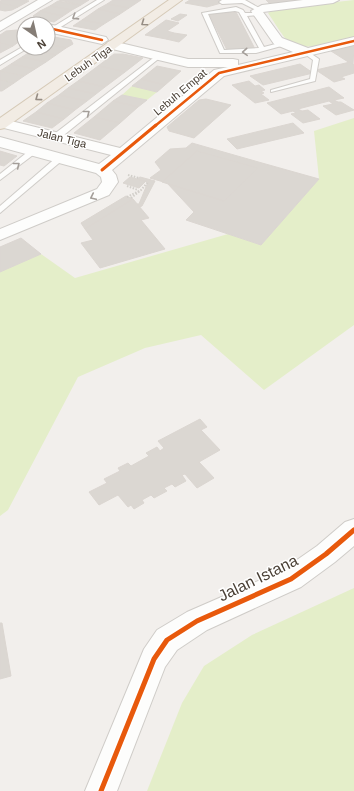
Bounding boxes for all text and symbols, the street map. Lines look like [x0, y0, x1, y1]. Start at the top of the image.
one-way arrow [72, 12, 79, 19]
north arrow [16, 16, 56, 56]
one-way arrow [141, 18, 148, 26]
text: N [35, 37, 48, 52]
street label: Lebuh Tiga [62, 42, 114, 84]
one-way arrow [242, 47, 248, 56]
street label: Lebuh Empat [151, 66, 209, 118]
one-way arrow [35, 93, 42, 101]
one-way arrow [82, 110, 89, 117]
street label: Jalan Tiga [36, 126, 89, 150]
one-way arrow [12, 163, 19, 170]
one-way arrow [89, 193, 96, 201]
street label: Jalan Istana [215, 551, 301, 605]

